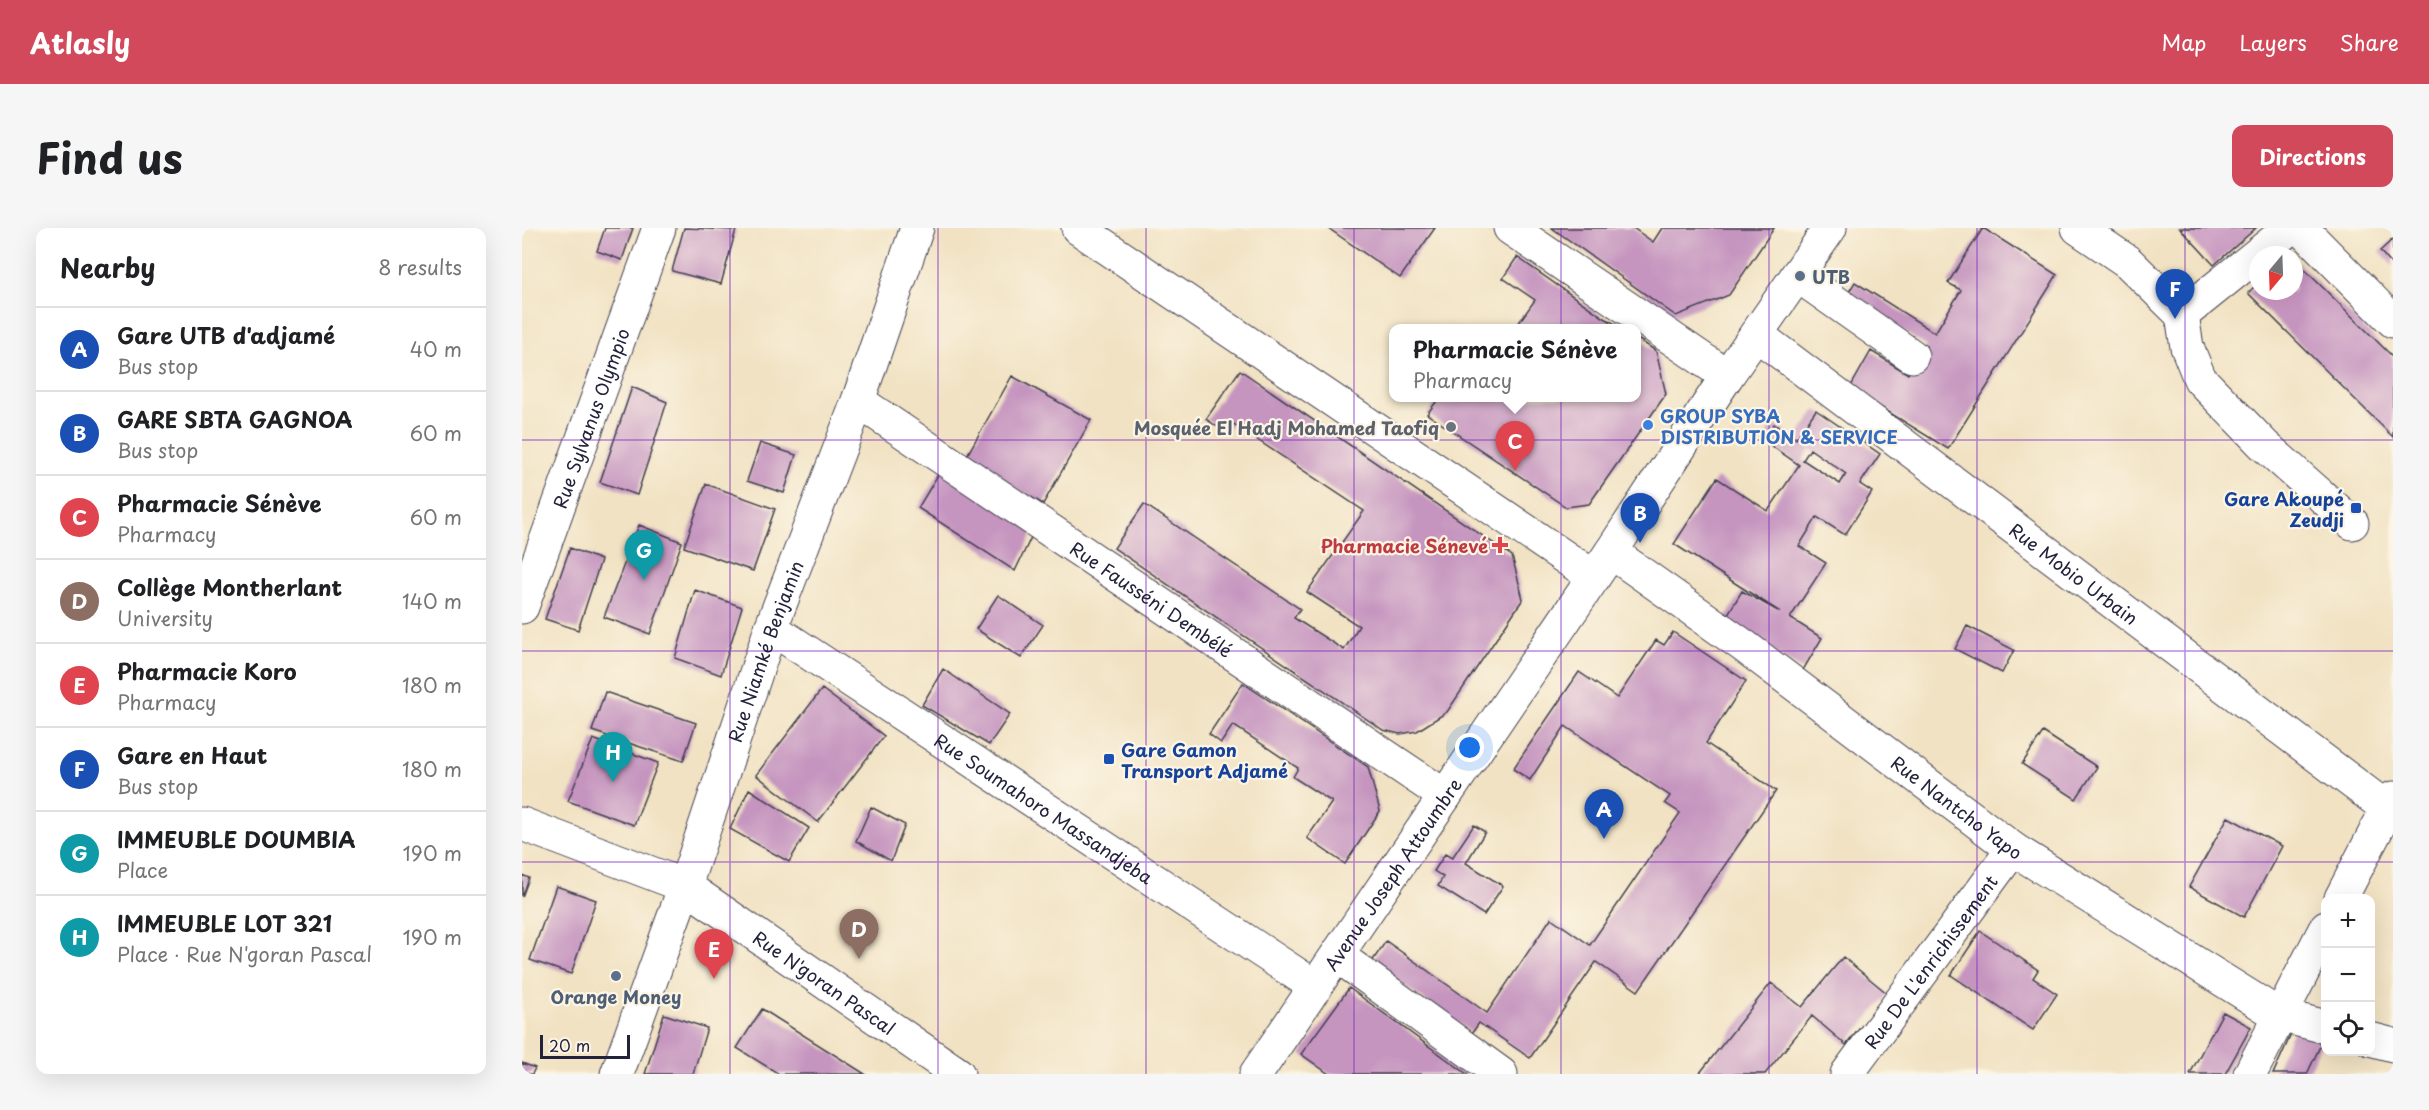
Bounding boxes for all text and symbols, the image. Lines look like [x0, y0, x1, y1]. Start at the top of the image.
text: Atlasly [30, 21, 130, 64]
text: Map [2162, 26, 2206, 58]
text: Layers [2239, 26, 2307, 58]
text: Share [2340, 26, 2399, 58]
text: Find us [36, 125, 183, 188]
button: Directions [2232, 125, 2393, 187]
north arrow [2249, 246, 2303, 300]
text: Nearby [60, 248, 155, 287]
text: 8 results [378, 252, 462, 282]
place label: UTB [1812, 263, 1850, 290]
marker: UTB [1793, 269, 1807, 283]
pin: F [2156, 270, 2194, 319]
text: Gare UTB d'adjamé [117, 318, 335, 351]
street label: Rue Sylvanus Olympio [545, 324, 635, 512]
popup [1389, 324, 1641, 402]
text: Pharmacie Sénève [1413, 332, 1617, 365]
text: A [72, 334, 87, 364]
text: 40 m [410, 334, 462, 364]
text: Bus stop [117, 351, 198, 381]
text: Pharmacy [1413, 365, 1512, 395]
text: GARE SBTA GAGNOA [117, 402, 353, 435]
place label: GROUP SYBA DISTRIBUTION & SERVICE [1660, 402, 1898, 450]
place label: Mosquée El Hadj Mohamed Taofiq [1134, 414, 1439, 441]
text: B [73, 418, 86, 448]
text: 60 m [410, 418, 462, 448]
marker: GROUP SYBA DISTRIBUTION & SERVICE [1641, 418, 1655, 432]
marker: Mosquée El Hadj Mohamed Taofiq [1444, 420, 1458, 434]
pin: C [1496, 422, 1534, 471]
text: Bus stop [117, 435, 198, 465]
place label: Gare Akoupé Zeudji [2224, 485, 2344, 533]
text: Pharmacie Sénève [117, 486, 322, 519]
pin: B [1620, 494, 1660, 543]
marker: Gare Akoupé Zeudji [2349, 501, 2363, 515]
text: C [72, 502, 87, 532]
text: 60 m [410, 502, 462, 532]
street label: Rue Mobio Urbain [2004, 516, 2144, 630]
text: Pharmacy [117, 519, 217, 549]
pin: G [624, 530, 664, 580]
place label: Pharmacie Sénevé [1321, 532, 1488, 559]
street label: Rue Fausséni Dembélé [1065, 534, 1238, 663]
marker: Pharmacie Sénevé [1493, 538, 1507, 552]
street label: Rue Niamké Benjamin [720, 556, 809, 745]
text: Collège Montherlant [117, 570, 342, 603]
text: D [72, 586, 87, 616]
text: 140 m [402, 586, 462, 616]
text: University [117, 603, 213, 633]
text: Pharmacie Koro [117, 654, 297, 687]
text: E [73, 670, 86, 700]
text: 180 m [402, 670, 462, 700]
text: Pharmacy [117, 687, 217, 717]
street label: Rue Soumahoro Massandjeba [930, 726, 1159, 890]
pin: H [594, 732, 632, 782]
your location [1455, 733, 1484, 762]
place label: Gare Gamon Transport Adjamé [1121, 736, 1288, 784]
text: Gare en Haut [117, 738, 267, 771]
street label: Rue Nantcho Yapo [1886, 749, 2028, 865]
marker: Gare Gamon Transport Adjamé [1102, 752, 1116, 766]
text: F [74, 754, 85, 784]
text: 180 m [402, 754, 462, 784]
text: Bus stop [117, 771, 198, 801]
street label: Avenue Joseph Attoumbre [1317, 772, 1467, 976]
pin: A [1584, 790, 1624, 839]
text: IMMEUBLE DOUMBIA [117, 822, 356, 855]
text: G [71, 838, 88, 868]
text: 190 m [403, 838, 462, 868]
text: Place [117, 855, 168, 885]
street label: Rue De L'enrichissement [1857, 869, 2003, 1054]
map controls [2321, 894, 2375, 1056]
button: + [2321, 894, 2375, 948]
text: IMMEUBLE LOT 321 [117, 906, 332, 939]
pin: D [840, 910, 878, 959]
text: H [72, 922, 87, 952]
text: 190 m [403, 922, 462, 952]
street label: Rue N'goran Pascal [748, 924, 901, 1041]
pin: E [694, 930, 734, 979]
text: Place · Rue N'goran Pascal [117, 939, 372, 969]
button: − [2321, 948, 2375, 1002]
marker: Orange Money [609, 969, 623, 983]
place label: Orange Money [551, 983, 681, 1010]
button: locate [2321, 1002, 2375, 1056]
scale bar [540, 1032, 630, 1060]
text: 20 m [549, 1033, 590, 1057]

